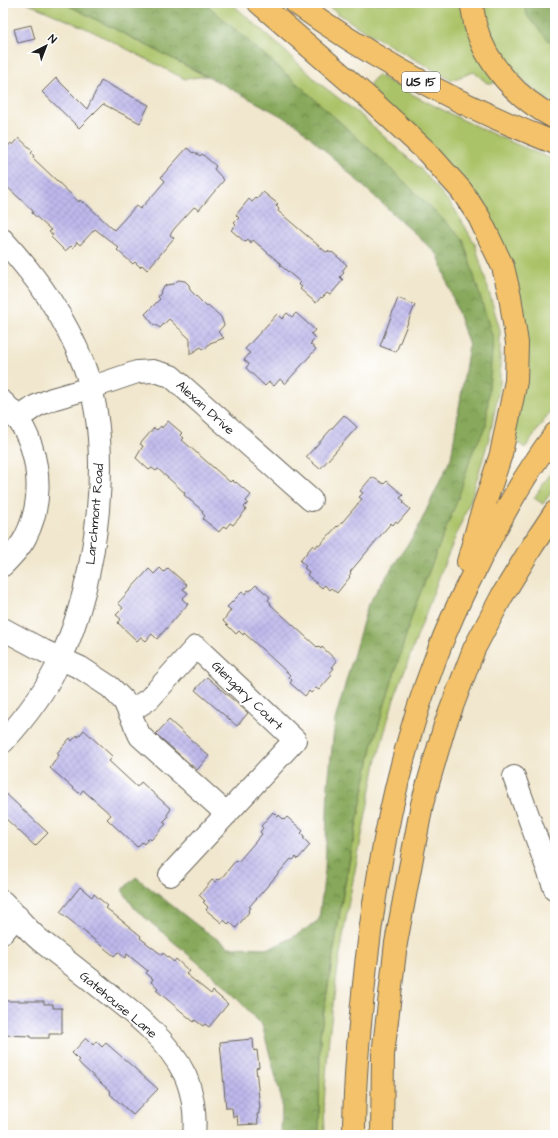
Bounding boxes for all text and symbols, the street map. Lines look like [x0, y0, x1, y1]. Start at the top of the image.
north arrow [26, 26, 66, 66]
text: N [45, 31, 60, 47]
road number: US 15 [402, 72, 440, 92]
street label: Alexan Drive [172, 377, 239, 439]
street label: Larchmont Road [82, 462, 108, 566]
street label: Glengary Court [207, 657, 288, 736]
street label: Gatehouse Lane [76, 967, 161, 1043]

